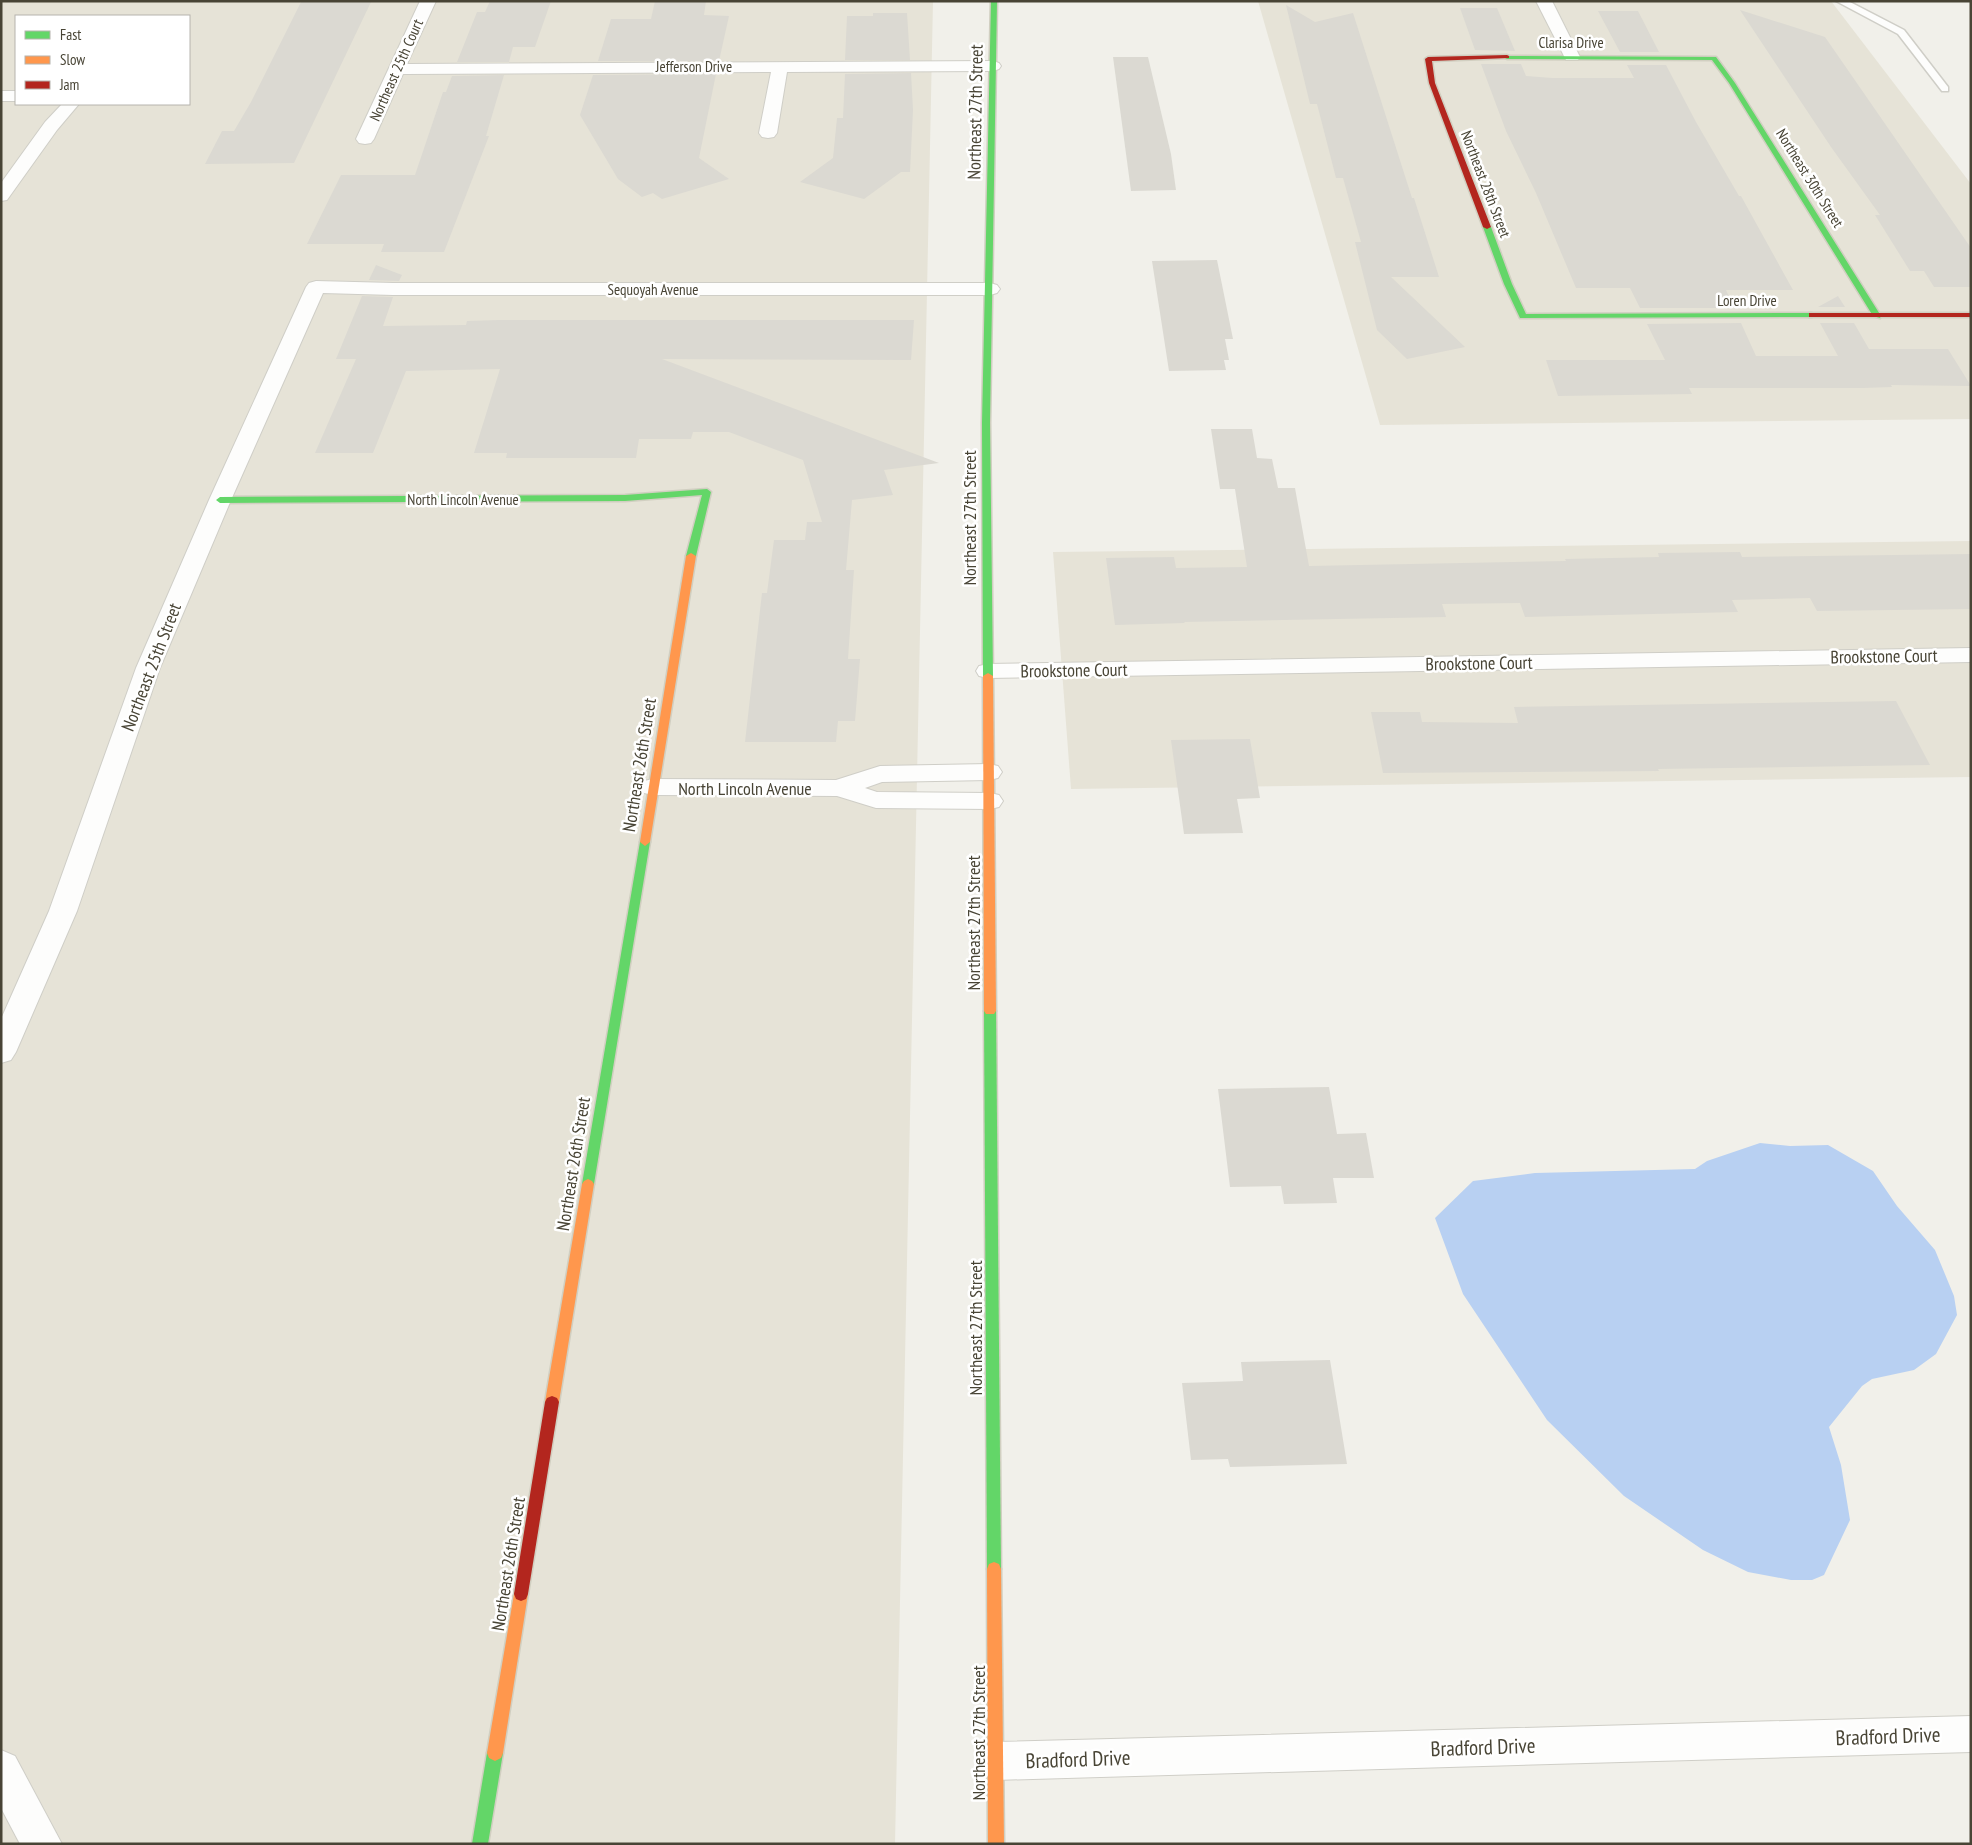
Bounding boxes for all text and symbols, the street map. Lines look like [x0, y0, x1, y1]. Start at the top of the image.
legend [15, 15, 190, 105]
street label: Northeast 25th Court [365, 16, 427, 124]
text: Fast [60, 25, 81, 44]
street label: Clarisa Drive [1538, 33, 1604, 52]
street label: Northeast 27th Street [962, 44, 988, 180]
text: Slow [60, 50, 85, 69]
street label: Jefferson Drive [655, 57, 732, 76]
text: Jam [59, 75, 79, 94]
street label: Northeast 30th Street [1772, 125, 1848, 231]
street label: Northeast 28th Street [1457, 128, 1515, 240]
street label: Sequoyah Avenue [608, 280, 698, 299]
street label: Loren Drive [1717, 291, 1777, 310]
street label: Northeast 27th Street [958, 450, 981, 586]
street label: North Lincoln Avenue [407, 490, 519, 509]
street label: Northeast 25th Street [116, 600, 186, 734]
street label: Brookstone Court [1830, 644, 1938, 668]
street label: Brookstone Court [1425, 651, 1533, 675]
street label: Brookstone Court [1020, 658, 1128, 682]
street label: Northeast 26th Street [617, 696, 661, 834]
street label: North Lincoln Avenue [678, 777, 812, 800]
street label: Northeast 27th Street [962, 855, 985, 991]
street label: Northeast 26th Street [551, 1095, 595, 1233]
street label: Northeast 27th Street [964, 1260, 987, 1396]
street label: Northeast 26th Street [486, 1495, 530, 1633]
street label: Northeast 27th Street [967, 1665, 990, 1801]
street label: Bradford Drive [1835, 1721, 1941, 1751]
street label: Bradford Drive [1430, 1732, 1536, 1762]
street label: Bradford Drive [1025, 1744, 1131, 1774]

